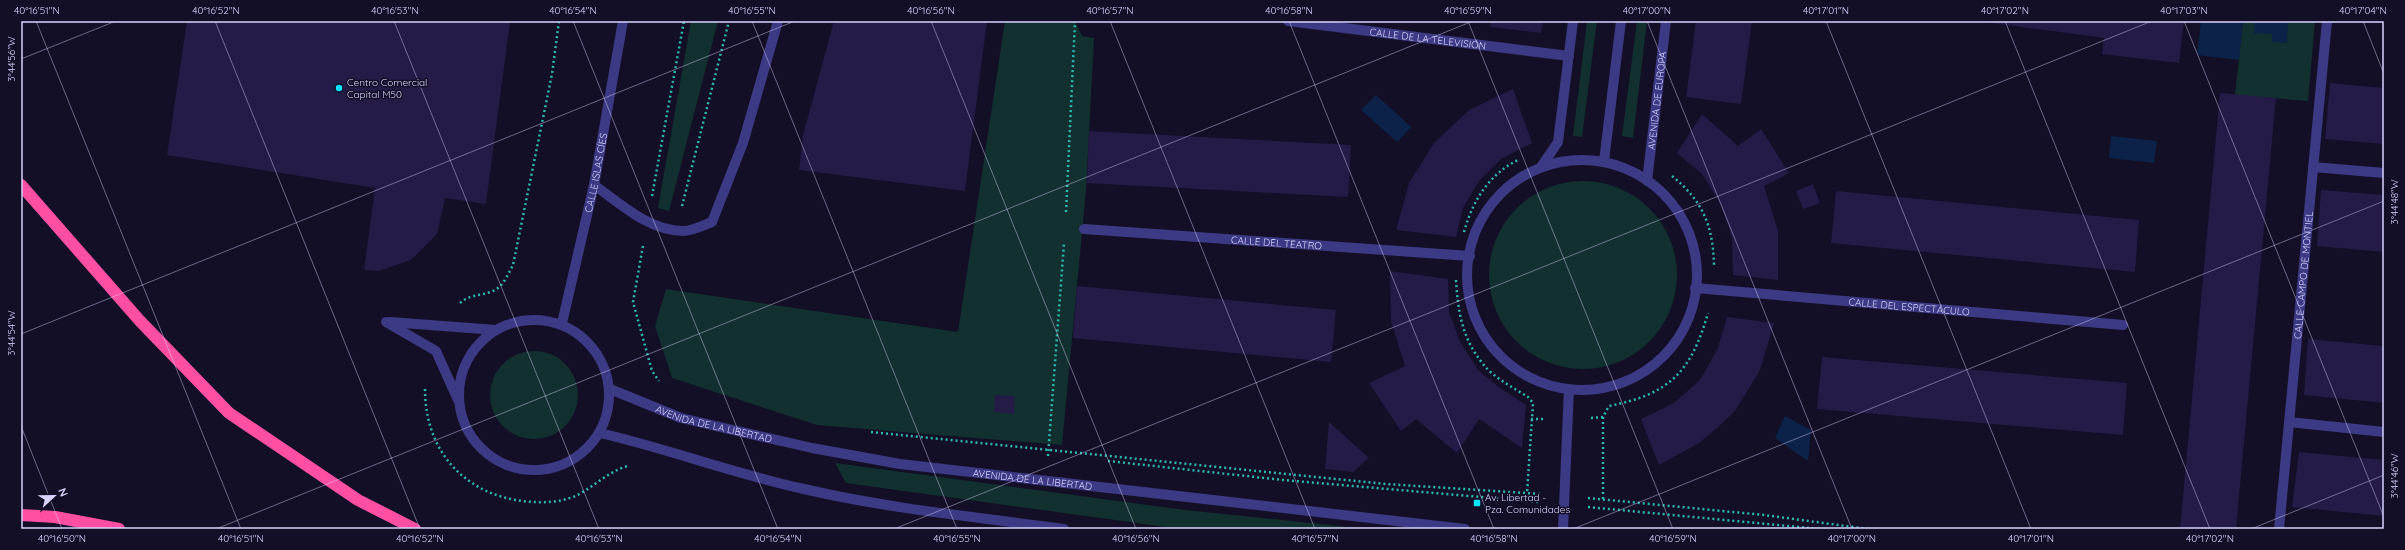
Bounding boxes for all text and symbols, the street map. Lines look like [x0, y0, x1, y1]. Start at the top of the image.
text: 40°16'51"N [14, 4, 60, 17]
text: 40°16'52"N [192, 4, 240, 17]
text: 40°16'53"N [371, 4, 419, 17]
text: 40°16'54"N [549, 4, 597, 17]
text: 40°16'55"N [728, 4, 776, 17]
text: 40°16'56"N [907, 4, 955, 17]
text: 40°16'57"N [1086, 4, 1134, 17]
text: 40°16'58"N [1265, 4, 1313, 17]
text: 40°16'59"N [1444, 4, 1492, 17]
text: 40°17'00"N [1623, 4, 1671, 17]
text: 40°17'01"N [1803, 4, 1849, 17]
text: 40°17'02"N [1981, 4, 2029, 17]
text: 40°17'03"N [2160, 4, 2208, 17]
text: 40°17'04"N [2339, 4, 2387, 17]
street label: CALLE DE LA TELEVISIÓN [1369, 25, 1487, 53]
text: 3°44'56"W [5, 36, 18, 82]
street label: AVENIDA DE EUROPA [1645, 50, 1669, 150]
place label: Centro Comercial Capital M50 [347, 76, 427, 101]
marker: Centro Comercial Capital M50 [334, 83, 344, 93]
street label: CALLE ISLAS CÍES [582, 132, 610, 214]
text: 3°44'48"W [2388, 179, 2401, 225]
street label: CALLE CAMPO DE MONTIEL [2291, 210, 2316, 340]
street label: CALLE DEL TEATRO [1231, 233, 1323, 253]
street label: CALLE DEL ESPECTÁCULO [1848, 295, 1971, 319]
text: 3°44'54"W [5, 310, 18, 356]
street label: AVENIDA DE LA LIBERTAD [654, 402, 773, 446]
text: 3°44'46"W [2388, 453, 2401, 499]
street label: AVENIDA DE LA LIBERTAD [972, 466, 1093, 493]
north arrow [34, 476, 74, 516]
text: N [55, 486, 71, 499]
place label: Av. Libertad - Pza. Comunidades [1485, 491, 1570, 516]
marker: Av. Libertad - Pza. Comunidades [1472, 498, 1482, 508]
text: 40°16'50"N [38, 532, 86, 545]
text: 40°16'51"N [218, 532, 264, 545]
text: 40°16'52"N [396, 532, 444, 545]
text: 40°16'53"N [575, 532, 623, 545]
text: 40°16'54"N [754, 532, 802, 545]
text: 40°16'55"N [933, 532, 981, 545]
text: 40°16'56"N [1112, 532, 1160, 545]
text: 40°16'57"N [1291, 532, 1339, 545]
text: 40°16'58"N [1470, 532, 1518, 545]
text: 40°16'59"N [1649, 532, 1697, 545]
text: 40°17'00"N [1828, 532, 1876, 545]
text: 40°17'01"N [2008, 532, 2054, 545]
text: 40°17'02"N [2186, 532, 2234, 545]

